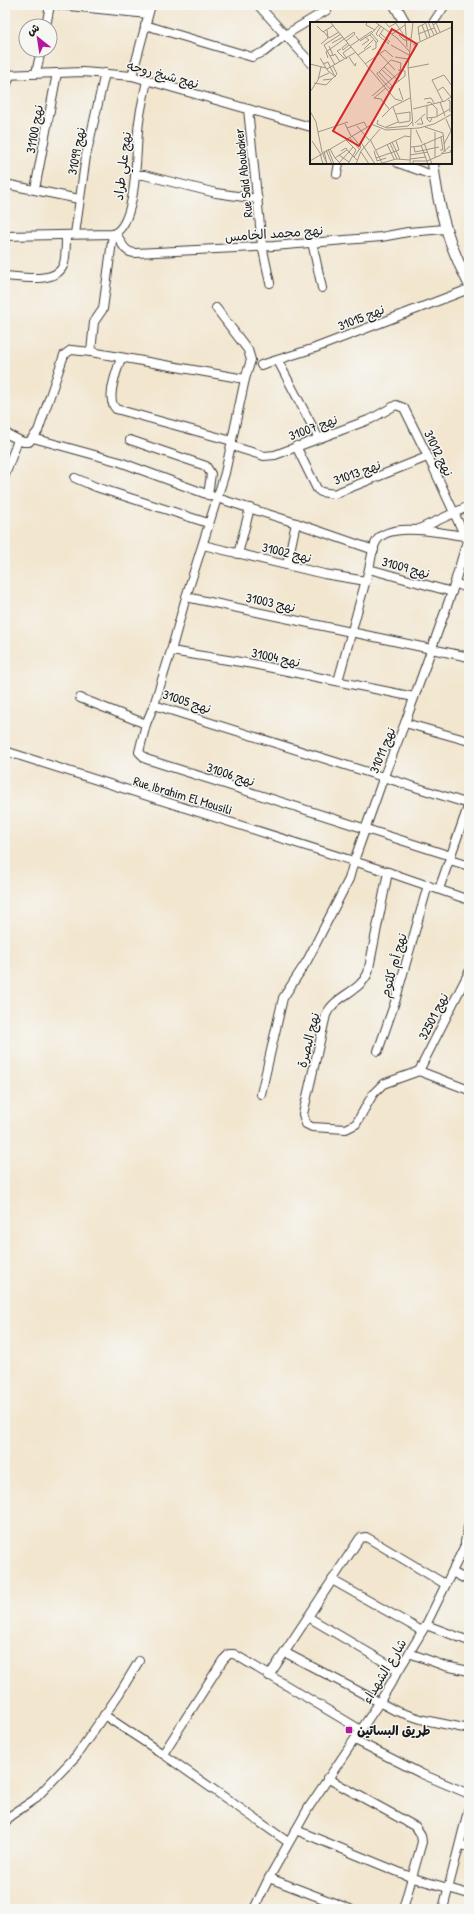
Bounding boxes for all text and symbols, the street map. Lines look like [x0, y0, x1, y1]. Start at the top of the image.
north arrow [18, 18, 58, 58]
text: ش [24, 20, 42, 38]
inset map [310, 22, 452, 164]
street label: نهج شيخ روحه [125, 56, 201, 93]
street label: نهج 31100 [21, 103, 48, 155]
street label: نهج 31099 [63, 126, 90, 177]
street label: Rue Said Aboubaker [229, 128, 257, 218]
street label: نهج علي طراد [109, 131, 138, 202]
street label: نهج محمد الخامس [224, 221, 324, 246]
street label: نهج 31015 [335, 299, 387, 335]
street label: نهج 31007 [286, 410, 340, 445]
street label: نهج 31012 [419, 427, 458, 480]
street label: نهج 31013 [331, 455, 384, 490]
street label: نهج 31002 [260, 538, 314, 567]
street label: نهج 31009 [380, 552, 432, 583]
street label: نهج 31003 [244, 588, 297, 617]
street label: نهج 31004 [250, 643, 302, 672]
street label: نهج 31005 [160, 685, 214, 718]
street label: نهج 31011 [365, 724, 400, 776]
street label: نهج 31006 [204, 758, 257, 791]
street label: Rue Ibrahim El Mousili [131, 771, 235, 819]
street label: نهج أم كلثوم [375, 931, 413, 1000]
street label: نهج 32501 [414, 990, 453, 1043]
street label: نهج البصرة [292, 1011, 325, 1070]
street label: شارع الشهداء [358, 1635, 411, 1707]
place label: طريق البساتين [357, 1721, 430, 1739]
marker: طريق البساتين [344, 1725, 354, 1735]

